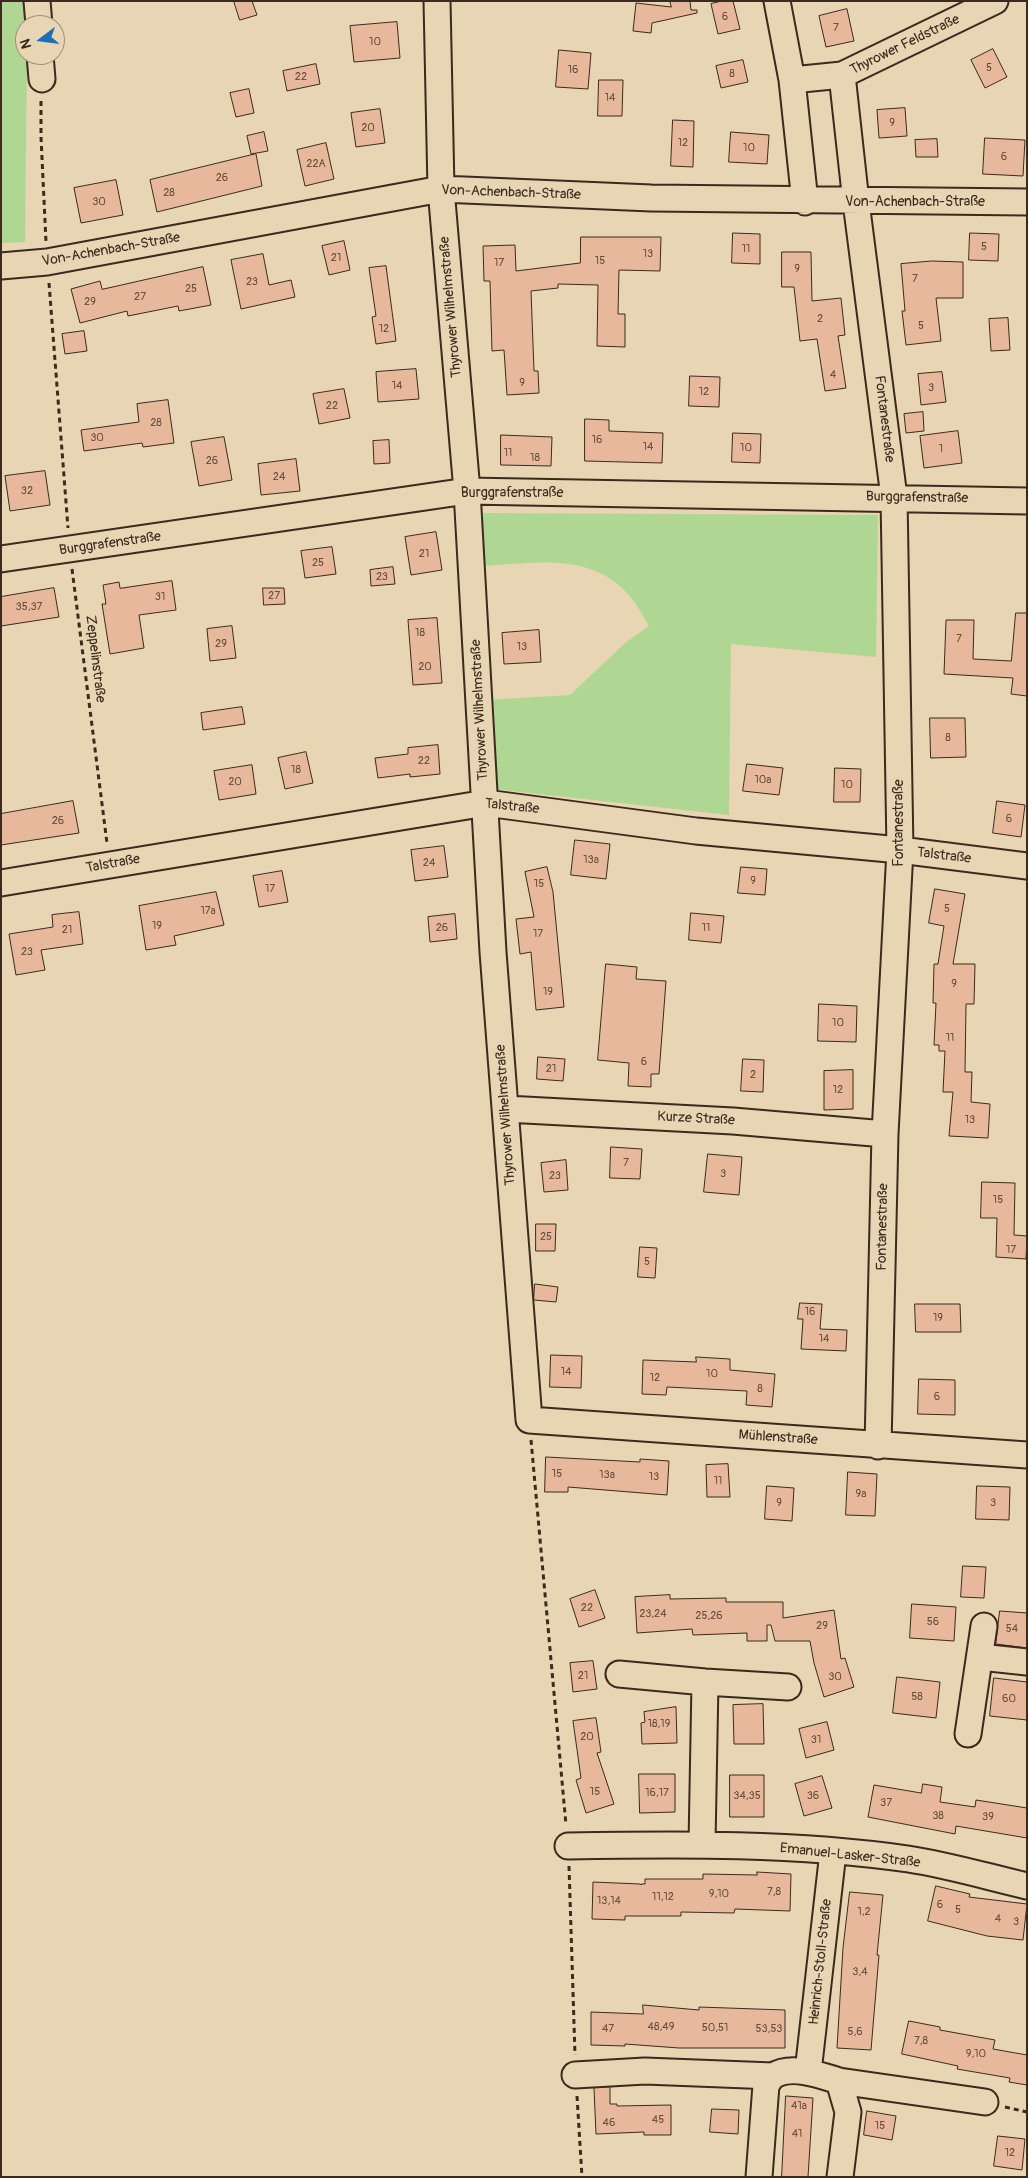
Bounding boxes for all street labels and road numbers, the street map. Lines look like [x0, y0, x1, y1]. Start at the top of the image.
street label: Thyrower Feldstraße [847, 11, 963, 79]
street label: Von-Achenbach-Straße [441, 182, 581, 204]
street label: Von-Achenbach-Straße [845, 194, 985, 210]
street label: Von-Achenbach-Straße [41, 230, 181, 270]
street label: Thyrower Wilhelmstraße [436, 236, 466, 378]
street label: Fontanestraße [870, 375, 898, 463]
street label: Burggrafenstraße [461, 485, 563, 501]
street label: Burggrafenstraße [866, 489, 968, 507]
street label: Burggrafenstraße [58, 529, 162, 559]
street label: Zeppelinstraße [81, 614, 109, 704]
street label: Thyrower Wilhelmstraße [468, 639, 492, 781]
street label: Fontanestraße [891, 779, 907, 867]
street label: Talstraße [484, 796, 540, 818]
street label: Talstraße [916, 844, 972, 868]
street label: Talstraße [85, 851, 141, 877]
street label: Thyrower Wilhelmstraße [493, 1044, 519, 1186]
street label: Kurze Straße [657, 1109, 735, 1129]
street label: Fontanestraße [874, 1183, 892, 1271]
street label: Mühlenstraße [738, 1427, 818, 1449]
street label: Emanuel-Lasker-Straße [779, 1840, 921, 1872]
street label: Heinrich-Stoll-Straße [806, 1898, 836, 2026]

